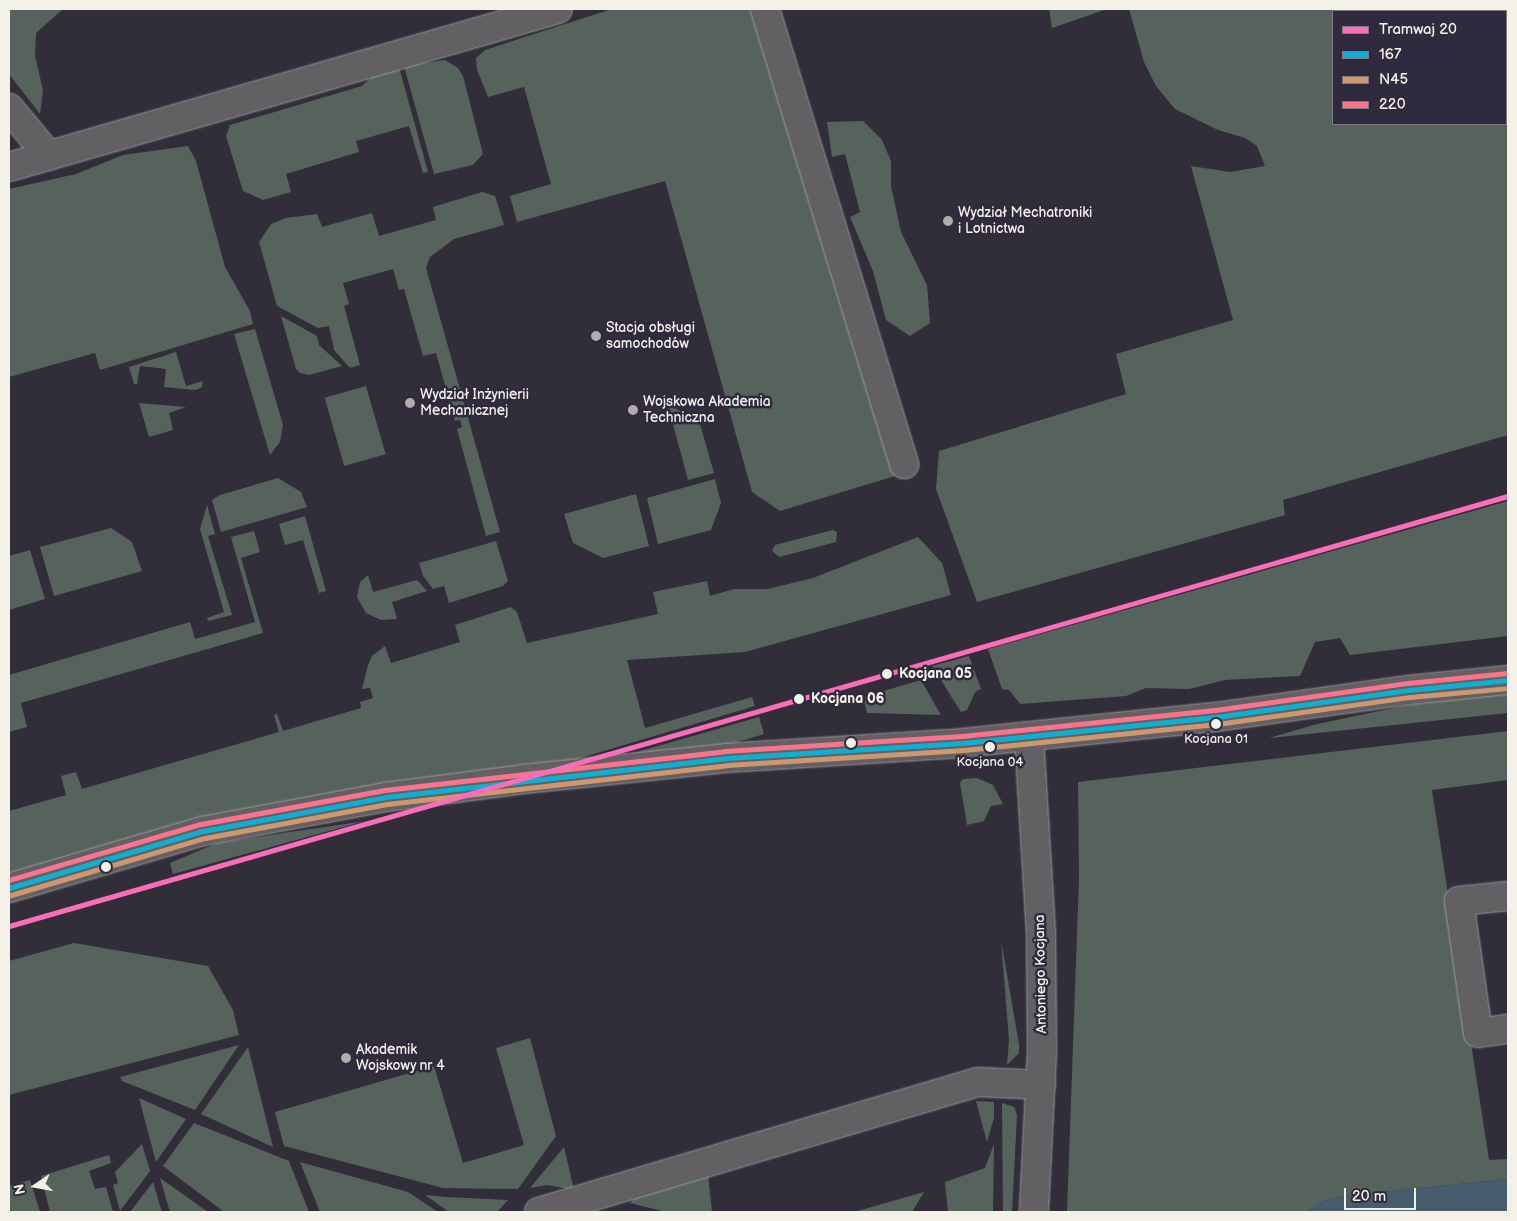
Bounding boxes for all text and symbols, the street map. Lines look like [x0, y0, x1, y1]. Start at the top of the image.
legend [1332, 10, 1507, 125]
text: Tramwaj 20 [1379, 20, 1457, 39]
text: 167 [1379, 45, 1401, 64]
text: N45 [1379, 70, 1408, 89]
text: 220 [1379, 95, 1406, 114]
place label: Wydział Mechatroniki i Lotnictwa [958, 205, 1092, 238]
marker: Wydział Mechatroniki i Lotnictwa [942, 215, 954, 227]
place label: Stacja obsługi samochodów [606, 320, 695, 352]
marker: Stacja obsługi samochodów [590, 330, 602, 342]
place label: Wydział Inżynierii Mechanicznej [420, 387, 529, 420]
place label: Wojskowa Akademia Techniczna [643, 394, 771, 427]
marker: Wydział Inżynierii Mechanicznej [404, 397, 416, 409]
marker: Wojskowa Akademia Techniczna [627, 404, 639, 416]
marker: Kocjana 05 [879, 666, 895, 682]
place label: Kocjana 05 [899, 666, 972, 682]
marker: Kocjana 06 [791, 691, 807, 707]
place label: Kocjana 06 [811, 691, 884, 707]
marker: Kocjana 01 [1211, 719, 1221, 729]
place label: Kocjana 01 [1184, 731, 1248, 747]
unlabelled marker [846, 738, 856, 748]
marker: Kocjana 04 [985, 742, 995, 752]
place label: Kocjana 04 [957, 754, 1023, 770]
unlabelled marker [101, 862, 111, 872]
street label: Antoniego Kocjana [1032, 914, 1050, 1034]
place label: Akademik Wojskowy nr 4 [356, 1042, 446, 1074]
marker: Akademik Wojskowy nr 4 [340, 1052, 352, 1064]
north arrow [10, 1161, 60, 1211]
scale bar [1347, 1178, 1420, 1210]
text: N [10, 1182, 29, 1196]
text: 20 m [1352, 1187, 1386, 1206]

